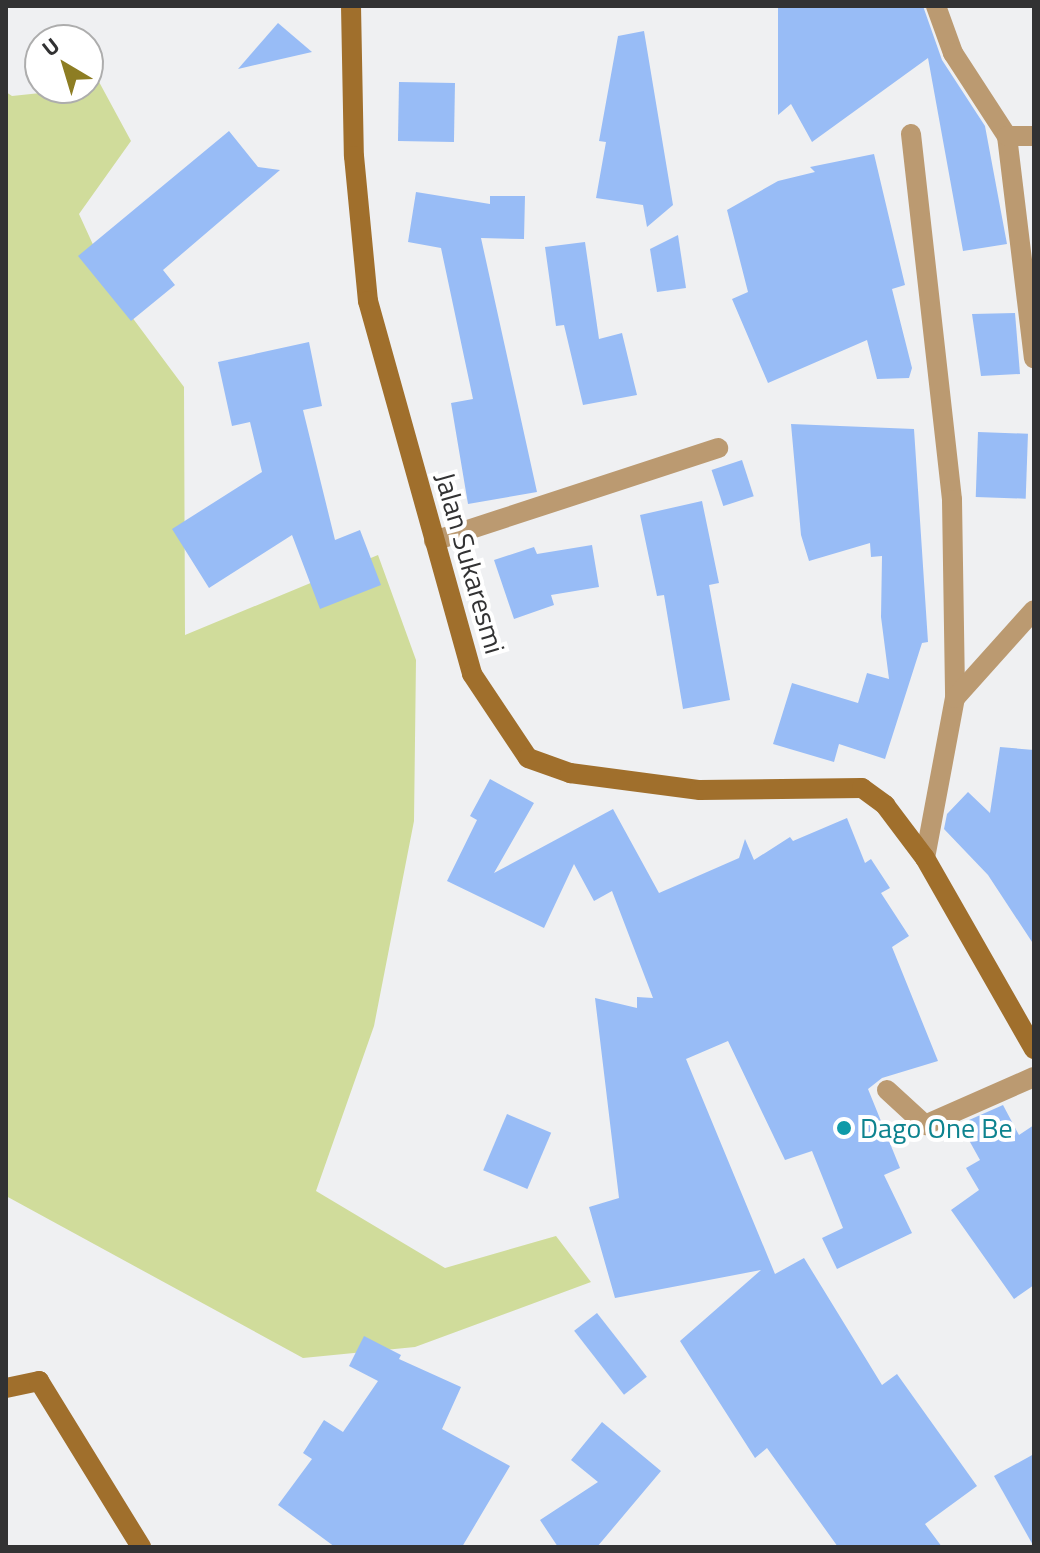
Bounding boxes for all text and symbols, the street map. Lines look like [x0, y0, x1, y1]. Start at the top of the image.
north arrow [24, 24, 104, 104]
text: U [34, 29, 67, 64]
street label: Jalan Sukaresmi [428, 468, 512, 658]
place label: Dago One Be [860, 1111, 1013, 1145]
marker: Dago One Be [835, 1119, 853, 1137]

